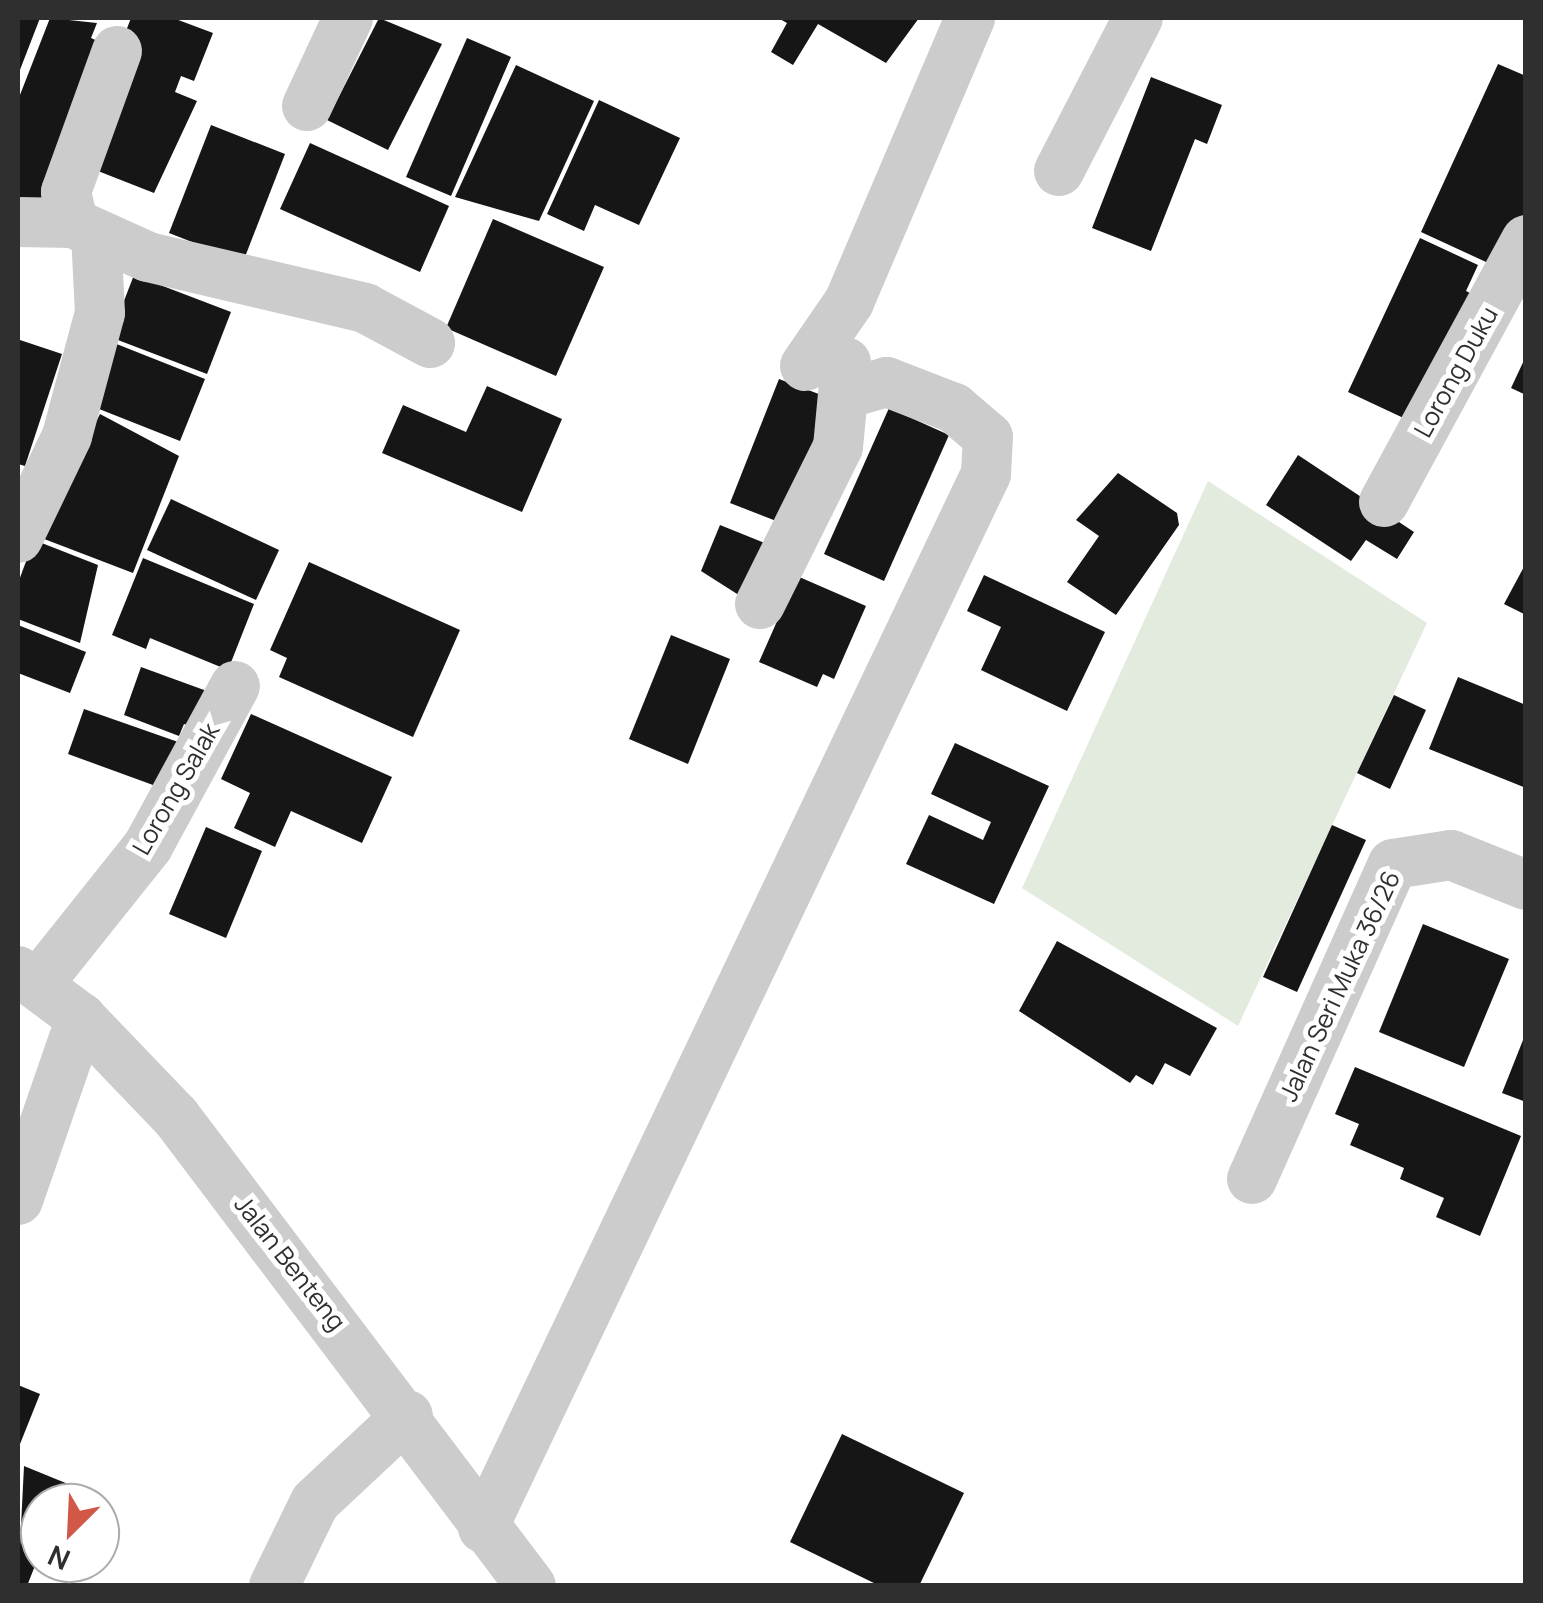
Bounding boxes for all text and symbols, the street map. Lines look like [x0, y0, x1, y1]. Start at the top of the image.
street label: Lorong Duku [1408, 301, 1504, 443]
street label: Lorong Salak [126, 718, 226, 860]
street label: Jalan Seri Muka 36/26 [1273, 866, 1407, 1106]
street label: Jalan Benteng [228, 1190, 352, 1336]
north arrow [20, 1483, 120, 1583]
text: N [42, 1537, 76, 1580]

